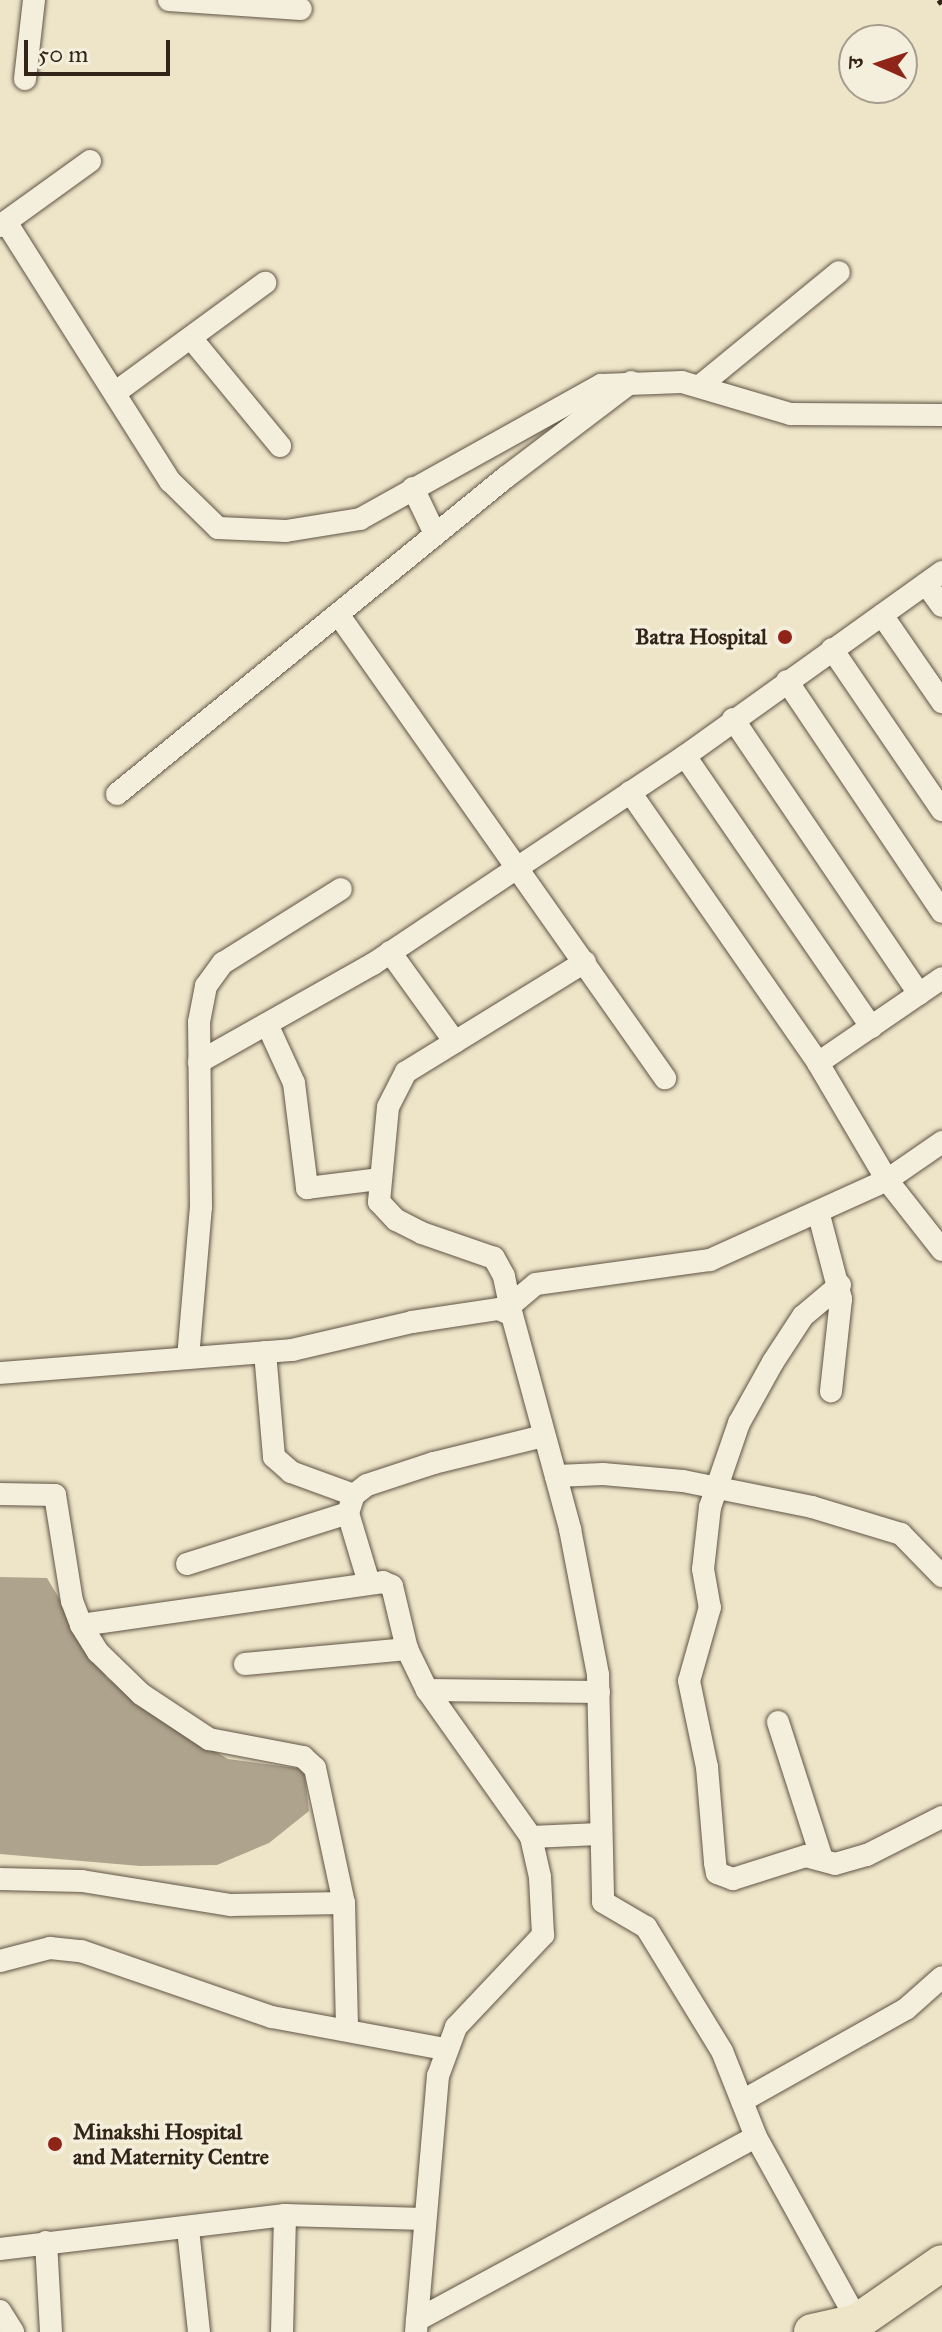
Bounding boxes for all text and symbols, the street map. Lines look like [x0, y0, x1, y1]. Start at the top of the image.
scale bar [28, 24, 174, 74]
north arrow [838, 24, 918, 104]
text: 50 m [38, 39, 88, 69]
text: उ [842, 57, 869, 69]
place label: Batra Hospital [635, 624, 767, 650]
marker: Batra Hospital [774, 626, 796, 648]
place label: Minakshi Hospital and Maternity Centre [73, 2118, 269, 2170]
marker: Minakshi Hospital and Maternity Centre [44, 2133, 66, 2155]

